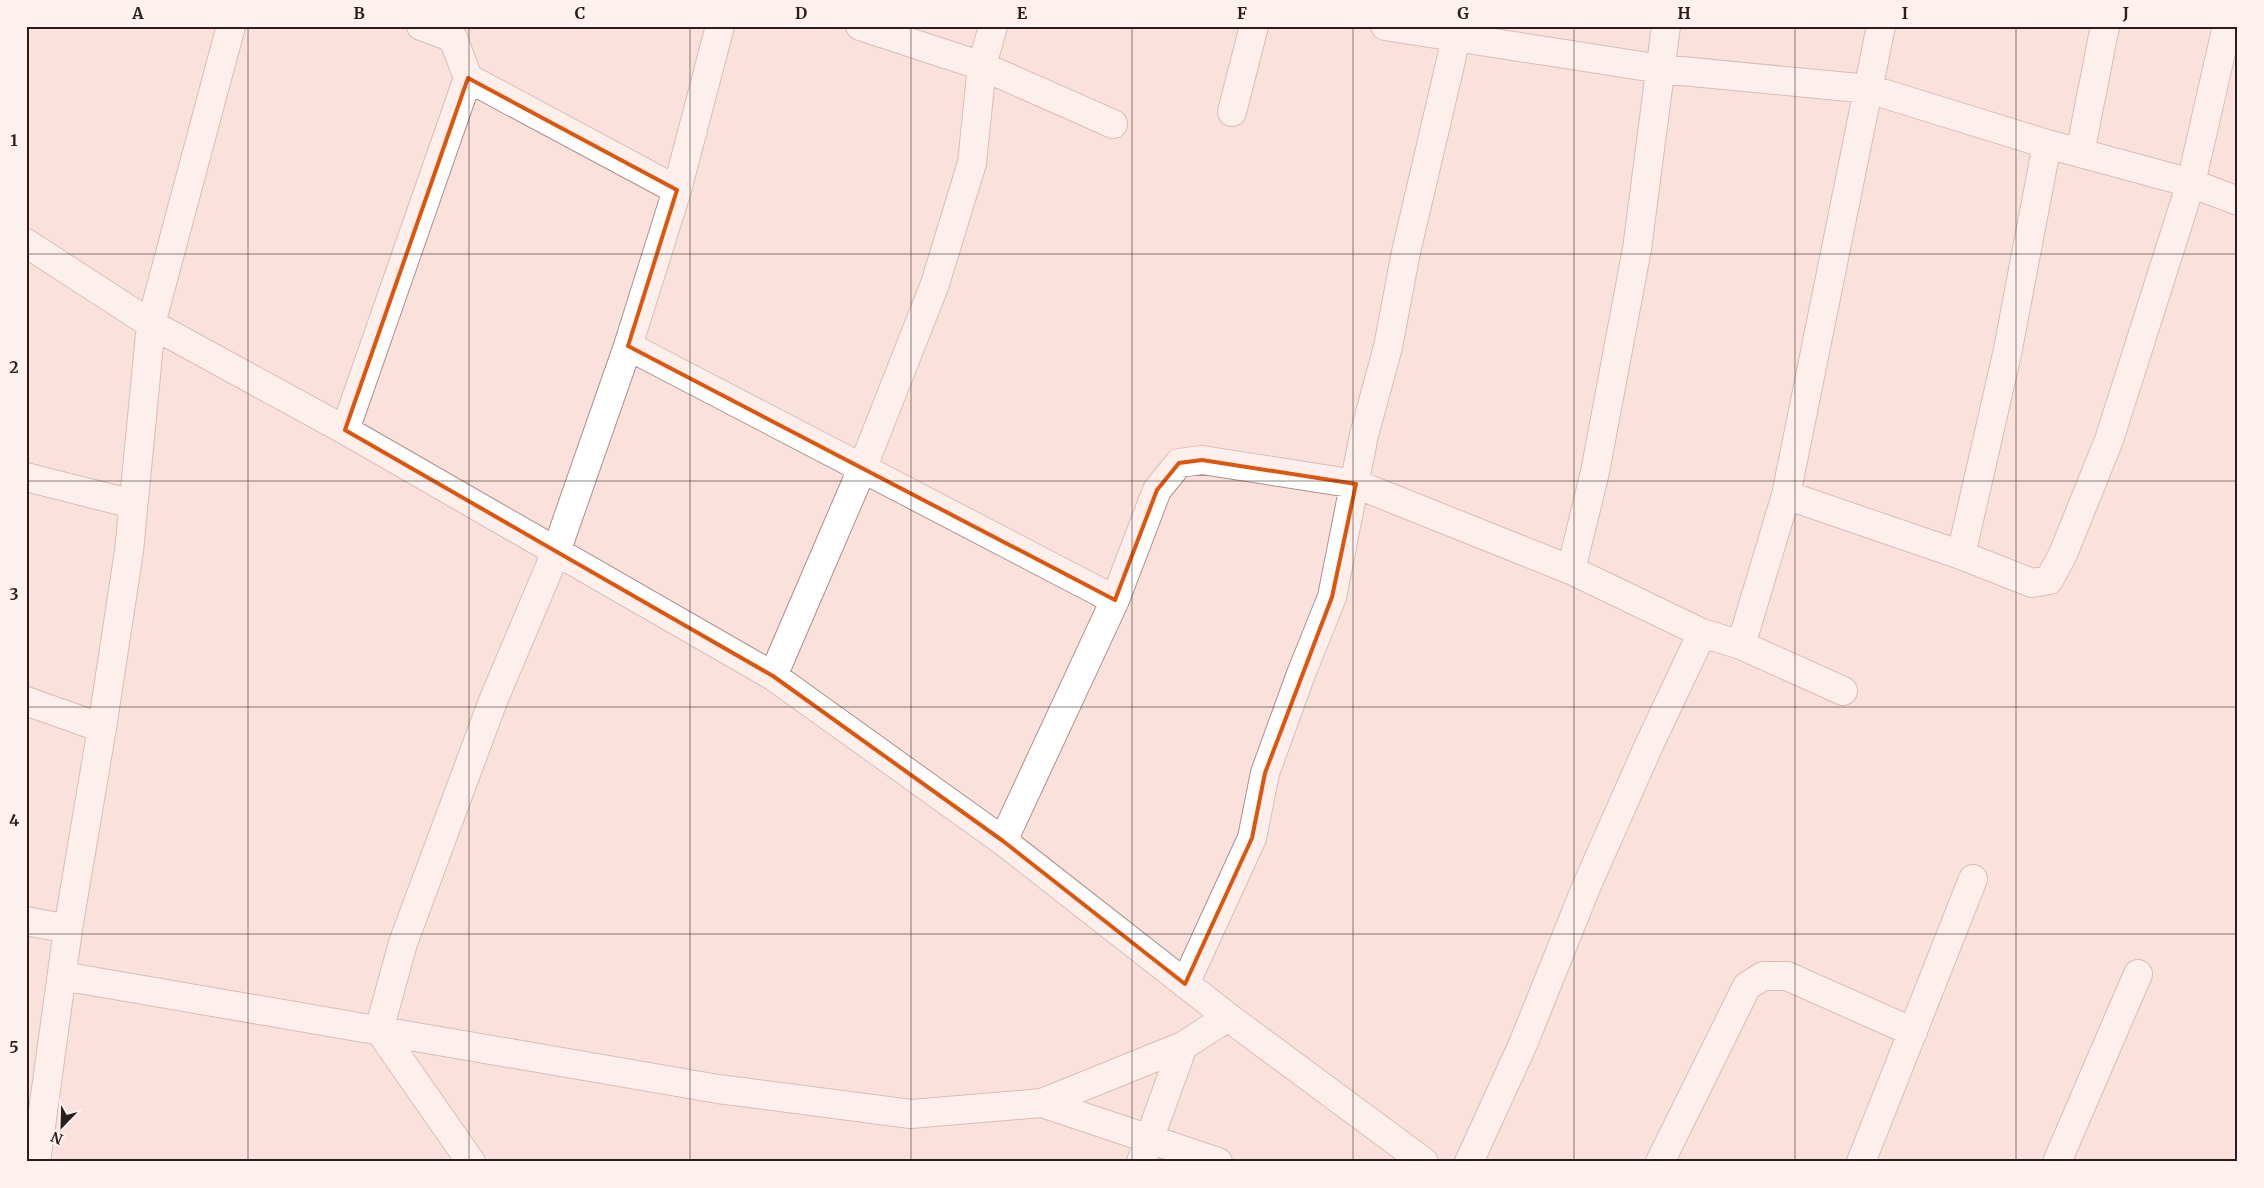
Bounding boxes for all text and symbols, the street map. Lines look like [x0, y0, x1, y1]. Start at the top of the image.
text: A [131, 3, 144, 23]
text: B [353, 3, 365, 23]
text: C [575, 3, 585, 23]
text: D [795, 3, 807, 23]
text: E [1017, 3, 1028, 23]
text: F [1237, 3, 1247, 23]
text: G [1457, 3, 1469, 23]
text: H [1677, 3, 1691, 23]
text: I [1902, 3, 1908, 23]
text: J [2122, 3, 2129, 23]
text: 1 [10, 130, 18, 150]
text: 2 [9, 357, 19, 377]
text: 3 [9, 584, 19, 604]
text: 4 [9, 810, 19, 830]
text: 5 [9, 1037, 19, 1057]
north arrow [38, 1100, 88, 1150]
text: N [48, 1128, 66, 1148]

